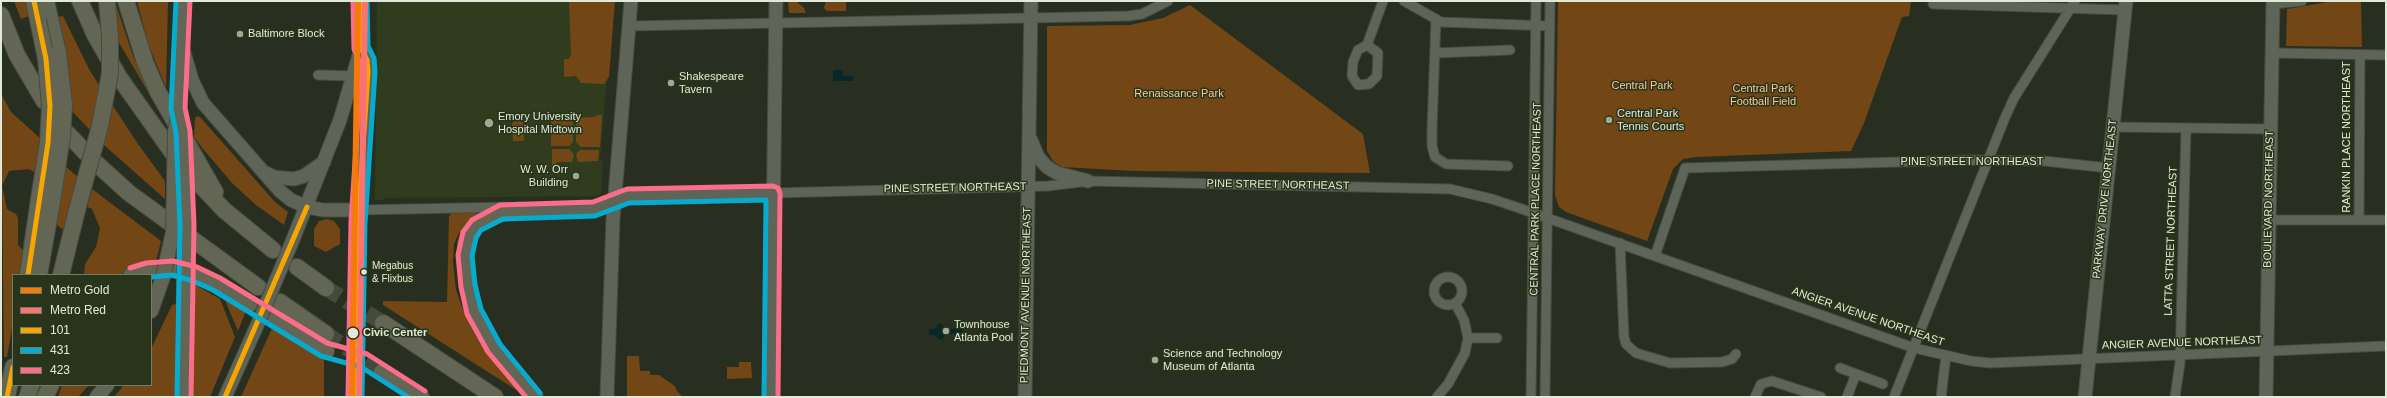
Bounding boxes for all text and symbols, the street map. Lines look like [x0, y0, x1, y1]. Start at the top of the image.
place label: Baltimore Block [248, 27, 324, 41]
marker: Baltimore Block [235, 29, 245, 39]
street label: RANKIN PLACE NORTHEAST [2340, 61, 2354, 213]
place label: Shakespeare Tavern [679, 70, 744, 96]
marker: Shakespeare Tavern [666, 78, 676, 88]
park label: Central Park [1611, 79, 1673, 93]
park label: Central Park Football Field [1730, 82, 1796, 108]
park label: Renaissance Park [1134, 87, 1224, 101]
street label: CENTRAL PARK PLACE NORTHEAST [1528, 102, 1544, 296]
place label: Central Park Tennis Courts [1617, 107, 1684, 133]
place label: Emory University Hospital Midtown [498, 110, 582, 136]
marker: Central Park Tennis Courts [1604, 115, 1614, 125]
marker: Emory University Hospital Midtown [483, 117, 495, 129]
street label: PARKWAY DRIVE NORTHEAST [2090, 119, 2120, 279]
street label: BOULEVARD NORTHEAST [2261, 130, 2277, 268]
street label: PINE STREET NORTHEAST [1901, 155, 2043, 169]
place label: W. W. Orr Building [520, 163, 568, 189]
street label: LATTA STREET NORTHEAST [2162, 166, 2180, 316]
marker: W. W. Orr Building [571, 171, 581, 181]
street label: PINE STREET NORTHEAST [1206, 177, 1350, 193]
street label: PINE STREET NORTHEAST [883, 180, 1027, 196]
street label: PIEDMONT AVENUE NORTHEAST [1018, 207, 1034, 383]
place label: Megabus & Flixbus [372, 260, 413, 284]
marker: Megabus & Flixbus [359, 267, 369, 277]
legend [12, 274, 152, 386]
text: Metro Gold [50, 283, 109, 297]
street label: ANGIER AVENUE NORTHEAST [1790, 285, 1946, 349]
text: Metro Red [50, 303, 106, 317]
place label: Townhouse Atlanta Pool [954, 318, 1013, 344]
text: 101 [50, 323, 70, 337]
marker: Civic Center [346, 326, 360, 340]
place label: Civic Center [363, 326, 427, 340]
marker: Townhouse Atlanta Pool [941, 326, 951, 336]
street label: ANGIER AVENUE NORTHEAST [2102, 334, 2262, 352]
text: 431 [50, 343, 70, 357]
place label: Science and Technology Museum of Atlanta [1163, 347, 1282, 373]
marker: Science and Technology Museum of Atlanta [1150, 355, 1160, 365]
text: 423 [50, 363, 70, 377]

